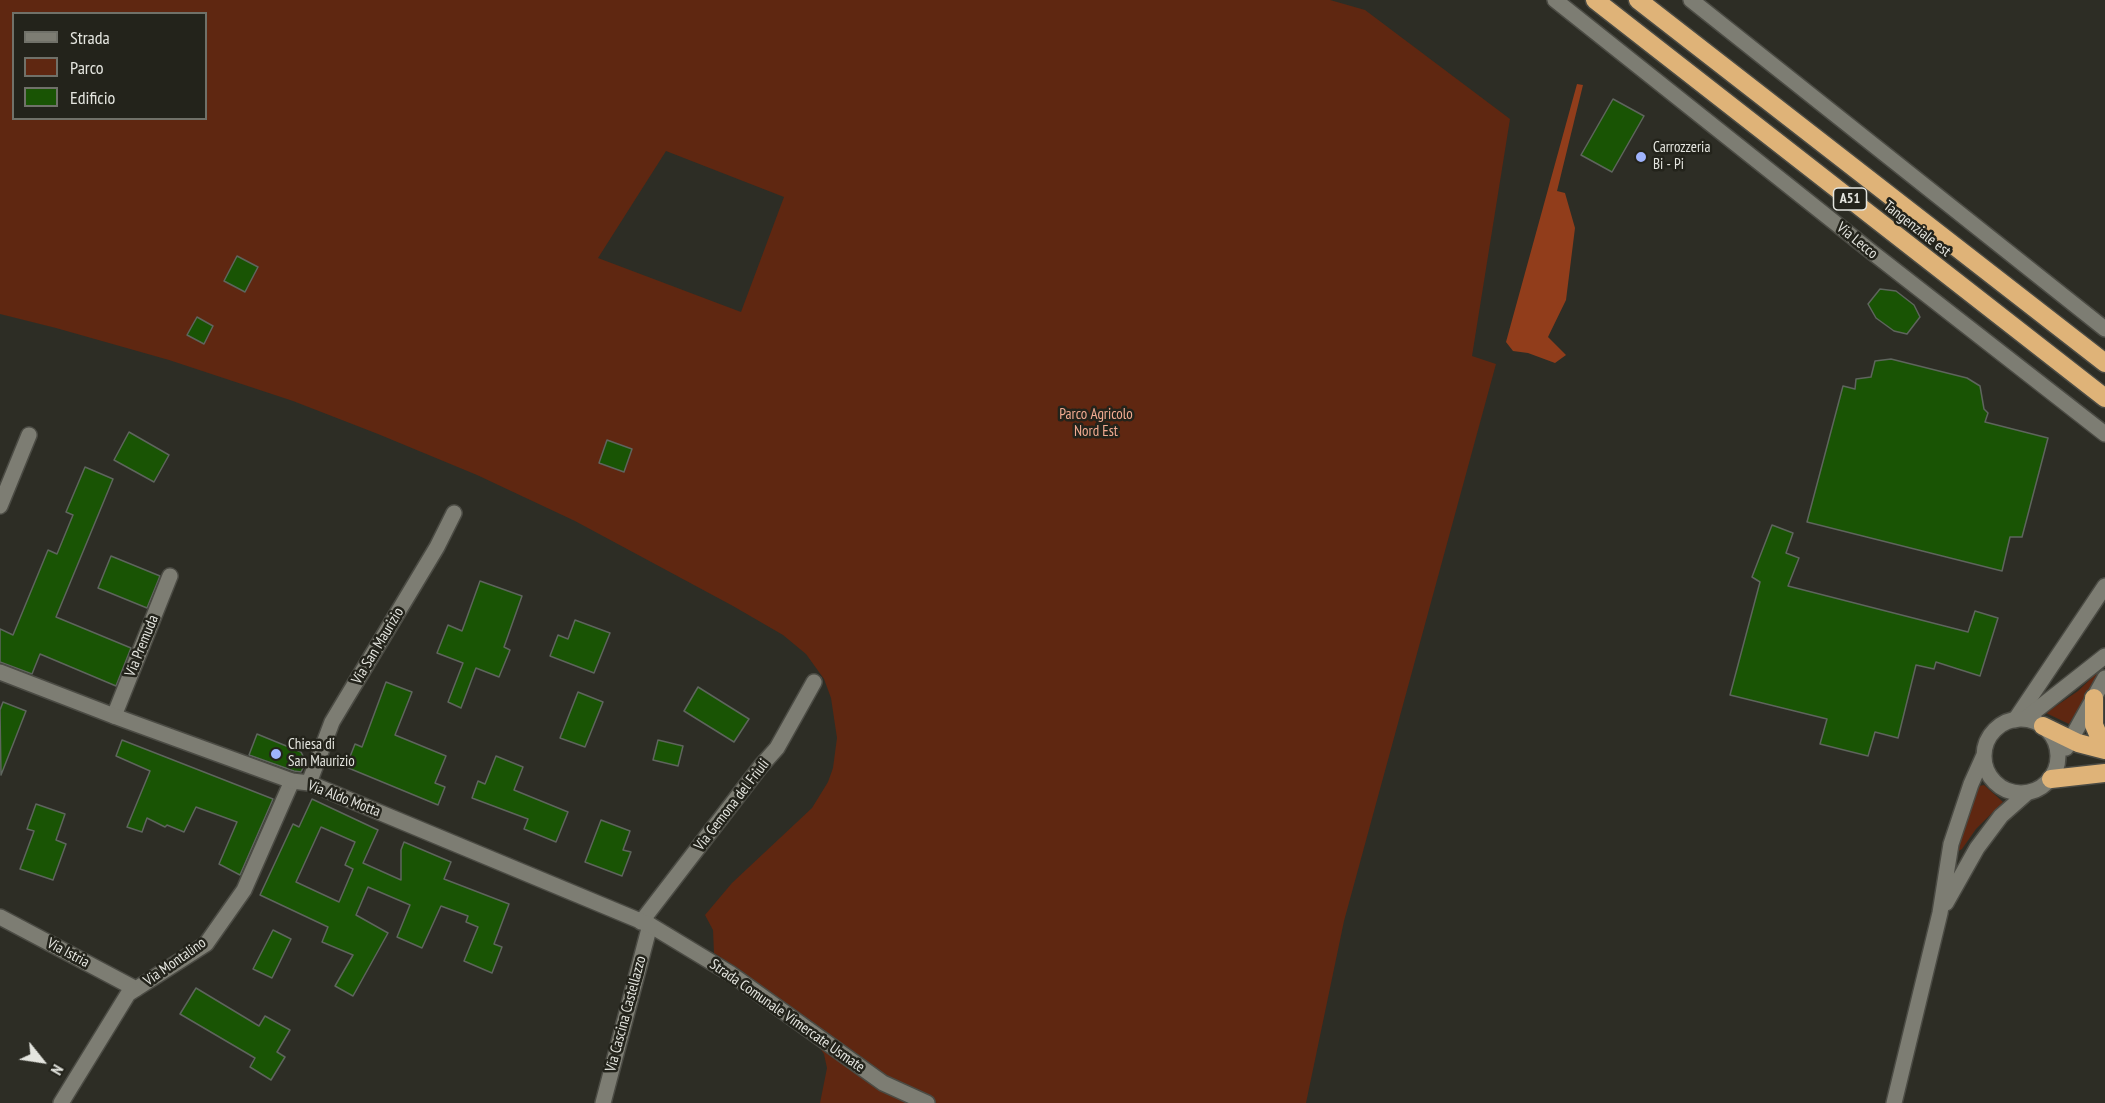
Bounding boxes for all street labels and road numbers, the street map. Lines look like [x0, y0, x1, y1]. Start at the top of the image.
road number: A51 [1834, 188, 1866, 210]
street label: Tangenziale est [1880, 197, 1954, 261]
street label: Via Lecco [1833, 219, 1881, 263]
street label: Via San Maurizio [348, 604, 408, 688]
street label: Via Premuda [122, 613, 162, 679]
street label: Via Gemona del Friuli [691, 756, 773, 854]
street label: Via Aldo Motta [305, 777, 383, 821]
street label: Via Istria [44, 934, 92, 972]
street label: Via Montalino [140, 934, 210, 990]
street label: Via Cascina Castellazzo [602, 954, 650, 1074]
street label: Strada Comunale Vimercate Usmate [706, 956, 868, 1076]

